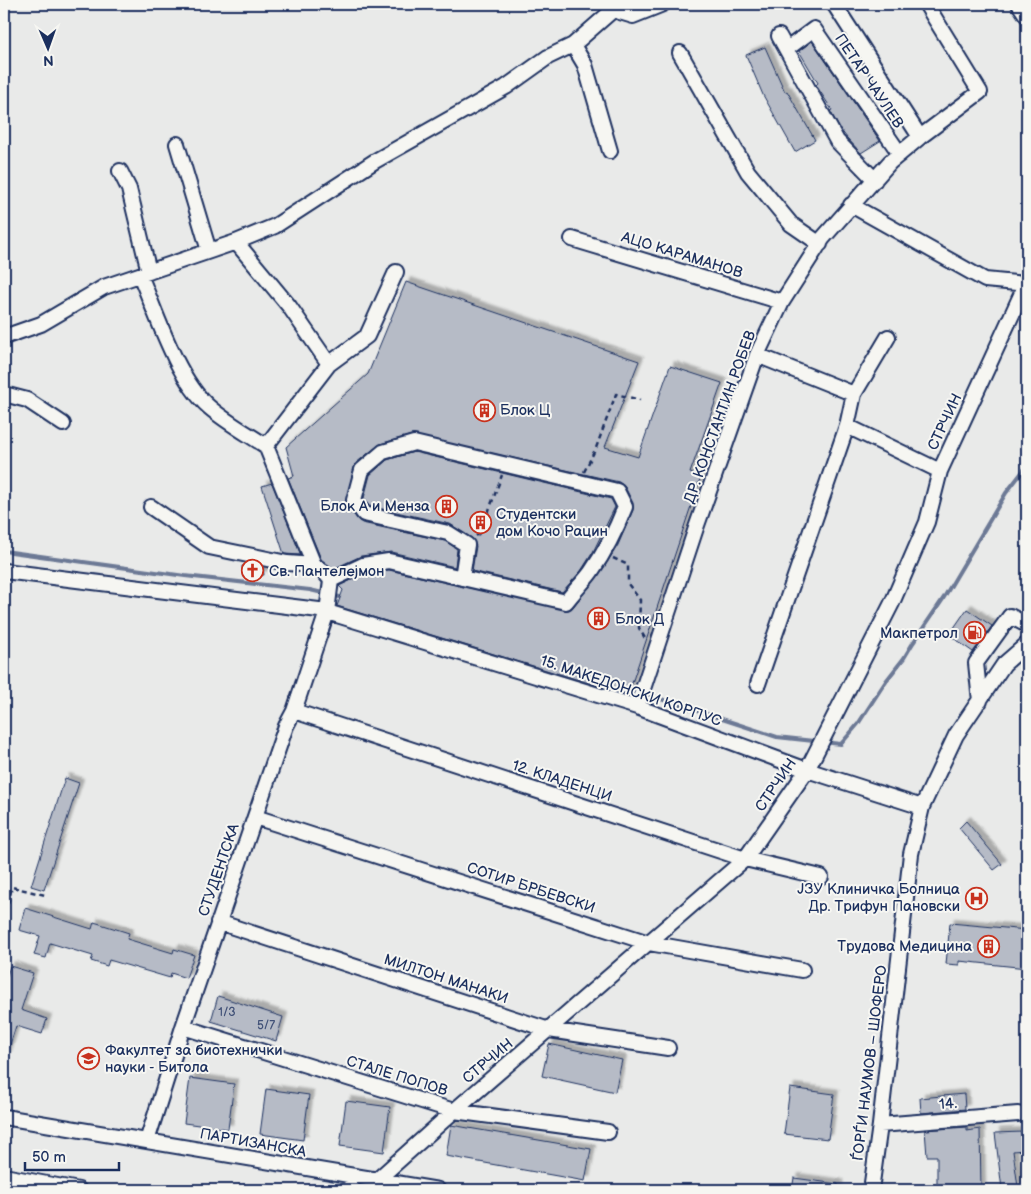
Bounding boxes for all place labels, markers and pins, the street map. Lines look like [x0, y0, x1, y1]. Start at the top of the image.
building icon: Блок Ц [472, 398, 496, 422]
place label: Блок Ц [500, 401, 551, 420]
building icon: Блок А и Менза [434, 494, 458, 518]
place label: Блок А и Менза [320, 497, 430, 516]
place label: Студентски дом Кочо Рацин [496, 505, 608, 541]
building icon: Студентски дом Кочо Рацин [468, 511, 492, 535]
church icon: Св. Пантелејмон [241, 559, 265, 583]
place label: Св. Пантелејмон [269, 562, 384, 581]
building icon: Блок Д [587, 607, 611, 631]
place label: Блок Д [615, 610, 665, 629]
fuel station icon: Макпетрол [962, 621, 986, 645]
place label: Макпетрол [880, 624, 958, 643]
place label: ЈЗУ Клиничка Болница Др. Трифун Пановски [797, 880, 960, 916]
hospital icon: ЈЗУ Клиничка Болница Др. Трифун Пановски [964, 886, 988, 910]
building icon: Трудова Медицина [976, 934, 1000, 958]
place label: Трудова Медицина [837, 937, 972, 956]
place label: Факултет за биотехнички науки - Битола [105, 1041, 283, 1077]
school or university icon: Факултет за биотехнички науки - Битола [77, 1047, 101, 1071]

